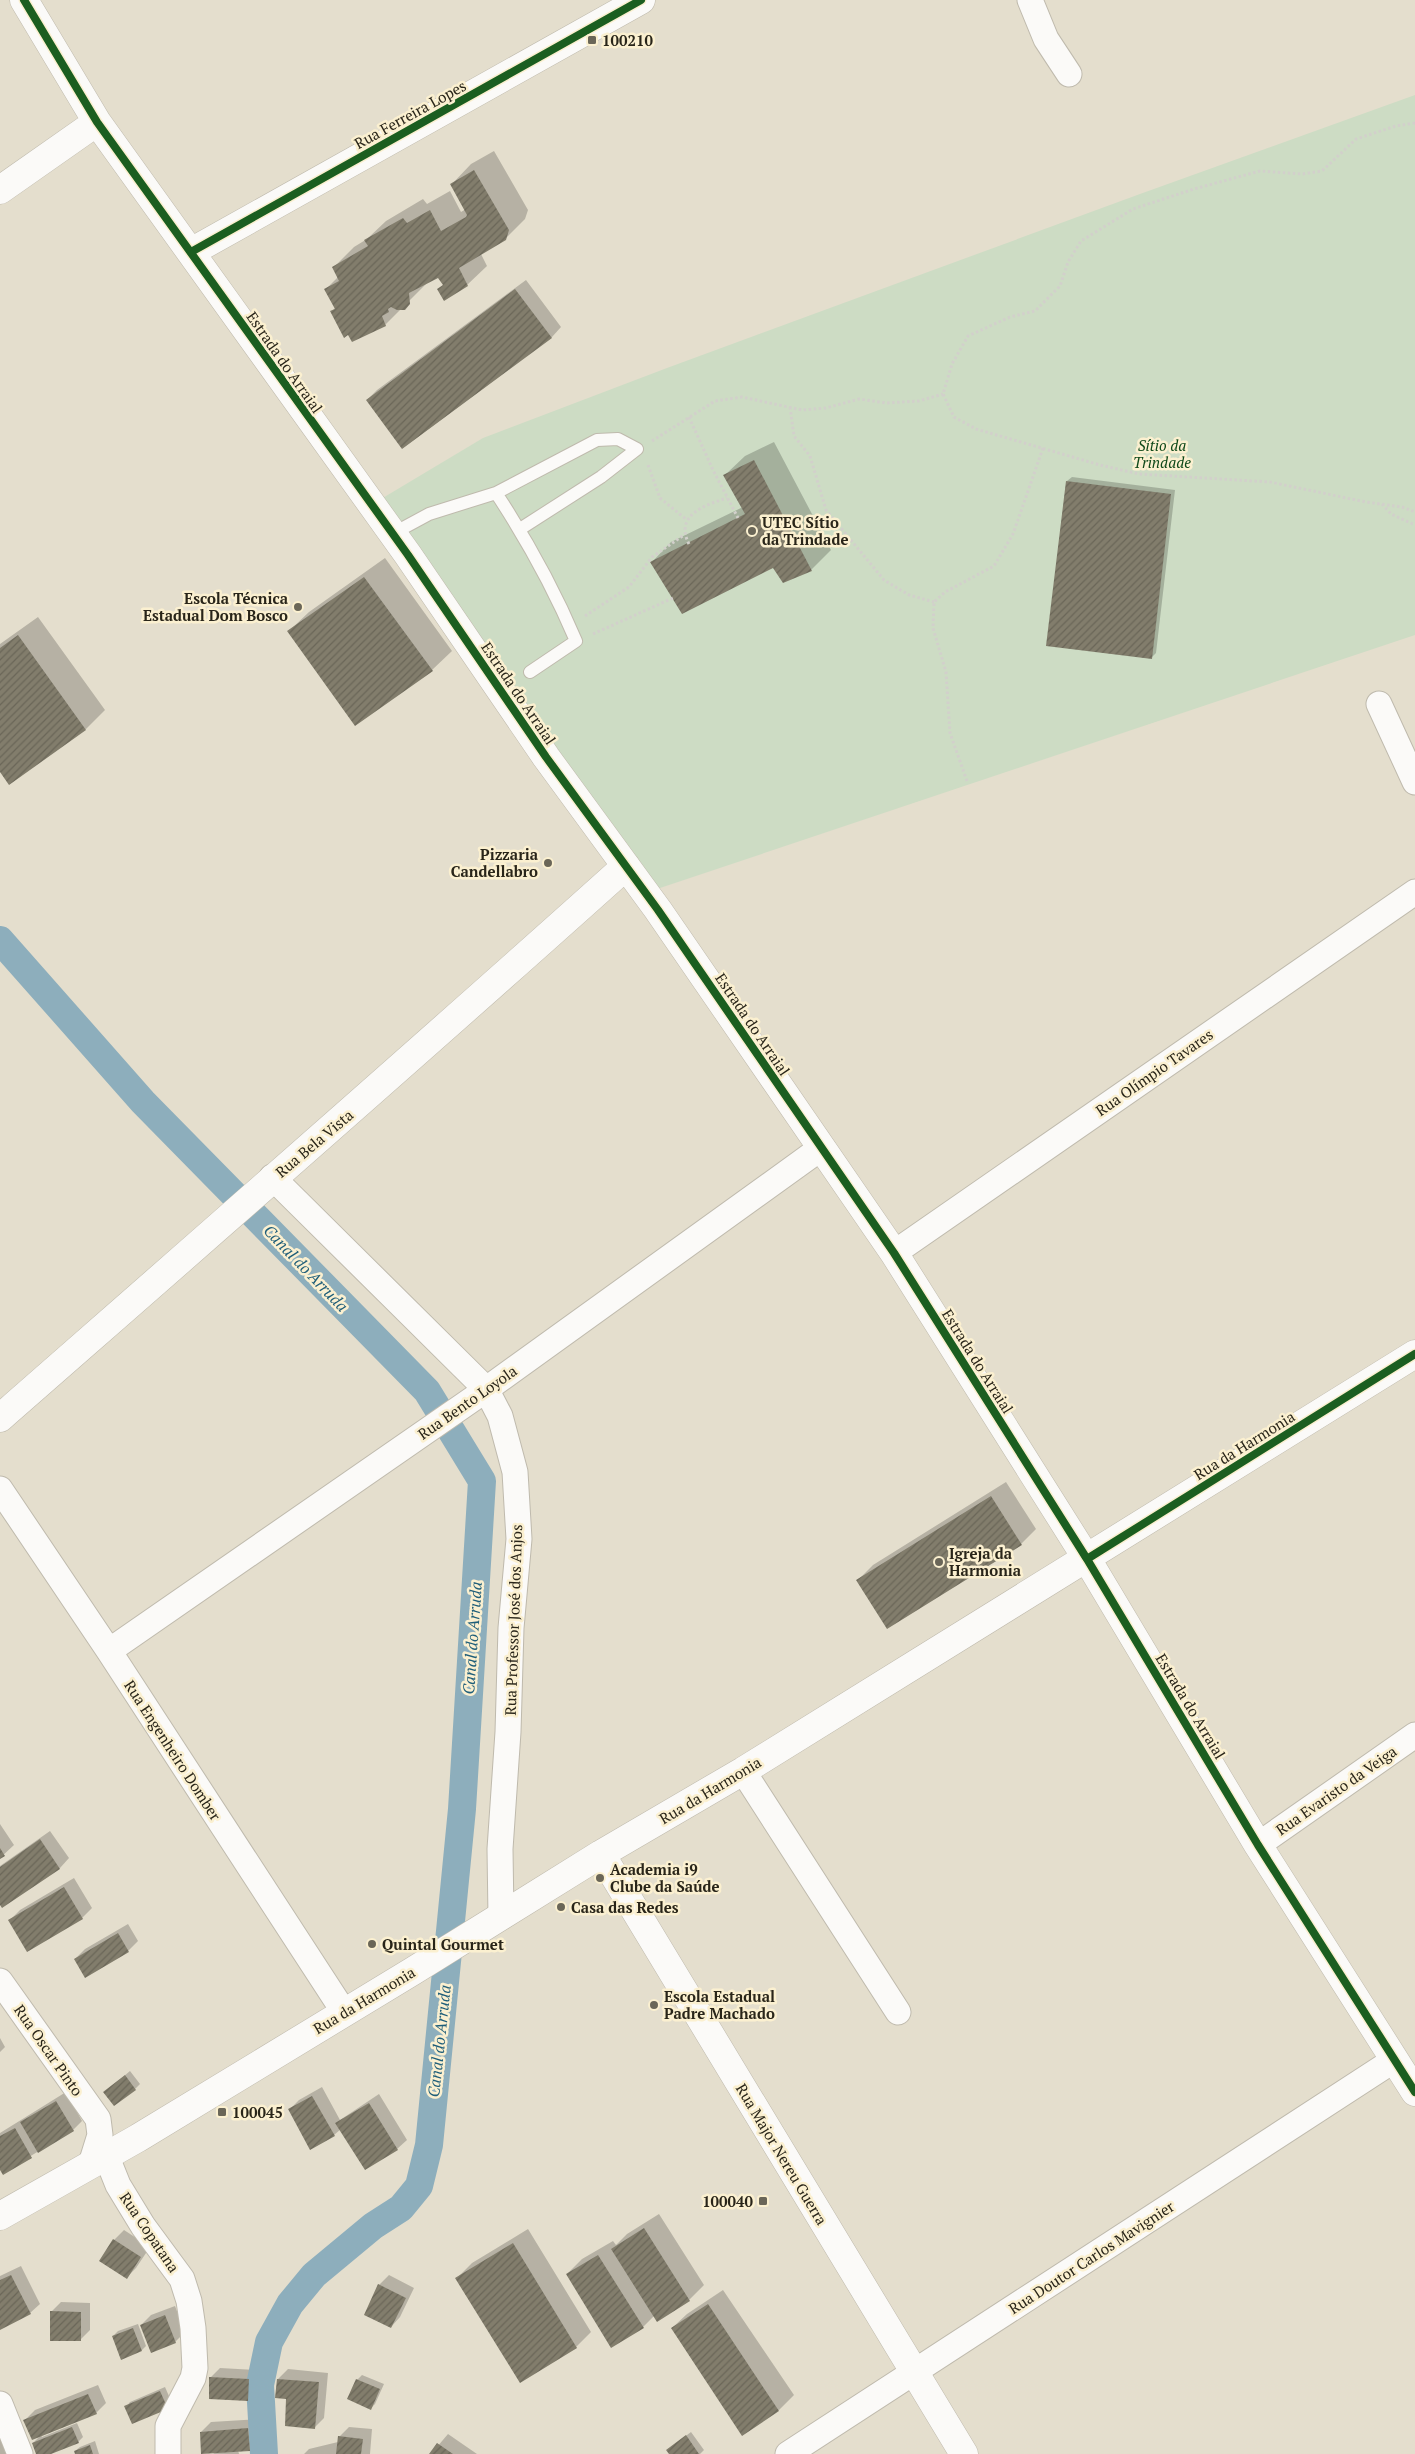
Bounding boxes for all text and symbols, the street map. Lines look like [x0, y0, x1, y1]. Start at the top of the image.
place label: 100210 [602, 30, 653, 50]
marker: 100210 [586, 34, 598, 46]
street label: Rua Ferreira Lopes [351, 75, 469, 153]
street label: Estrada do Arraial [243, 307, 327, 417]
park label: Sítio da Trindade [1133, 435, 1191, 472]
place label: UTEC Sítio da Trindade [762, 512, 848, 549]
marker: UTEC Sítio da Trindade [746, 525, 758, 537]
place label: Escola Técnica Estadual Dom Bosco [143, 588, 289, 625]
marker: Escola Técnica Estadual Dom Bosco [292, 601, 304, 613]
street label: Estrada do Arraial [477, 638, 561, 748]
place label: Pizzaria Candellabro [451, 844, 539, 881]
marker: Pizzaria Candellabro [542, 857, 554, 869]
street label: Estrada do Arraial [711, 969, 795, 1079]
street label: Rua Olímpio Tavares [1091, 1024, 1217, 1120]
street label: Rua Bela Vista [271, 1104, 357, 1181]
water label: Canal do Arruda [259, 1220, 353, 1316]
street label: Estrada do Arraial [938, 1305, 1018, 1417]
street label: Rua Bento Loyola [414, 1360, 521, 1444]
street label: Rua da Harmonia [1190, 1406, 1299, 1484]
street label: Rua Professor José dos Anjos [500, 1524, 526, 1716]
place label: Igreja da Harmonia [949, 1543, 1022, 1580]
marker: Igreja da Harmonia [933, 1556, 945, 1568]
water label: Canal do Arruda [457, 1581, 487, 1695]
street label: Estrada do Arraial [1152, 1650, 1230, 1762]
street label: Rua Engenheiro Domber [120, 1676, 226, 1824]
street label: Rua Evaristo da Veiga [1272, 1741, 1401, 1839]
street label: Rua da Harmonia [655, 1751, 765, 1828]
place label: Academia i9 Clube da Saúde [610, 1859, 720, 1896]
marker: Academia i9 Clube da Saúde [594, 1872, 606, 1884]
place label: Casa das Redes [571, 1897, 679, 1917]
marker: Casa das Redes [555, 1901, 567, 1913]
place label: Quintal Gourmet [382, 1934, 504, 1954]
marker: Quintal Gourmet [366, 1938, 378, 1950]
street label: Rua da Harmonia [309, 1961, 419, 2038]
water label: Canal do Arruda [422, 1984, 456, 2098]
place label: Escola Estadual Padre Machado [664, 1986, 775, 2023]
marker: Escola Estadual Padre Machado [648, 1999, 660, 2011]
street label: Rua Oscar Pinto [10, 2000, 88, 2100]
street label: Rua Major Nereu Guerra [732, 2080, 832, 2229]
place label: 100045 [232, 2102, 283, 2122]
marker: 100045 [216, 2106, 228, 2118]
street label: Rua Copatana [116, 2188, 184, 2276]
place label: 100040 [702, 2191, 754, 2211]
marker: 100040 [757, 2195, 769, 2207]
street label: Rua Doutor Carlos Mavignier [1004, 2196, 1178, 2318]

